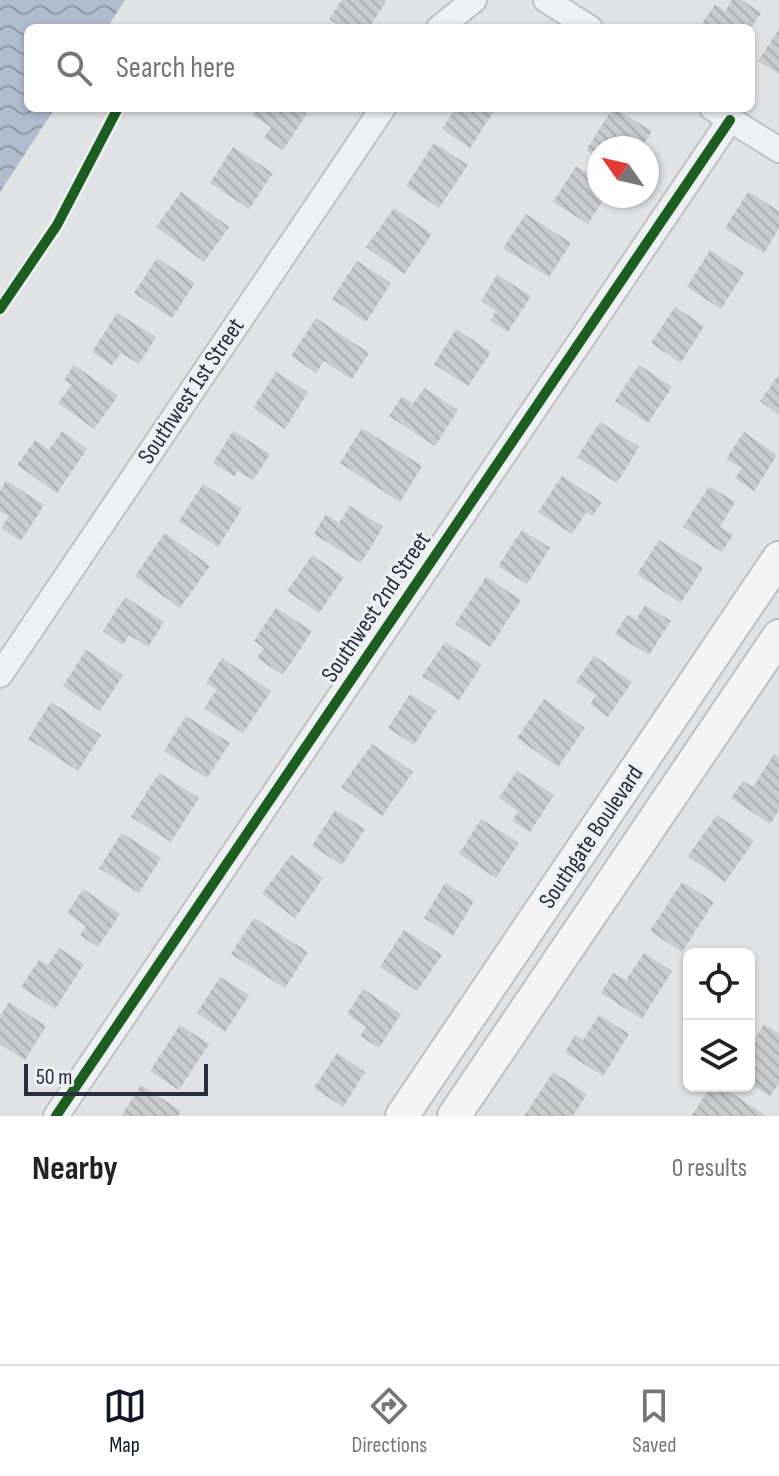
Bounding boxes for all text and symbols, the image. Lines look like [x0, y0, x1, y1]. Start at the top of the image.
search box [24, 24, 755, 112]
icon: search [52, 46, 96, 90]
text: Search here [116, 50, 235, 86]
north arrow [587, 136, 659, 208]
street label: Southwest 1st Street [132, 313, 250, 469]
street label: Southwest 2nd Street [315, 526, 437, 688]
street label: Southgate Boulevard [532, 760, 650, 914]
map controls [683, 948, 755, 1092]
button: locate [683, 948, 755, 1020]
button: layers [683, 1020, 755, 1092]
scale bar [24, 1060, 208, 1096]
text: 50 m [36, 1064, 72, 1091]
text: Nearby [32, 1148, 118, 1189]
text: 0 results [672, 1153, 747, 1184]
tab: Map [103, 1384, 147, 1459]
tab: Directions [352, 1384, 427, 1459]
tab: Saved [632, 1384, 676, 1459]

